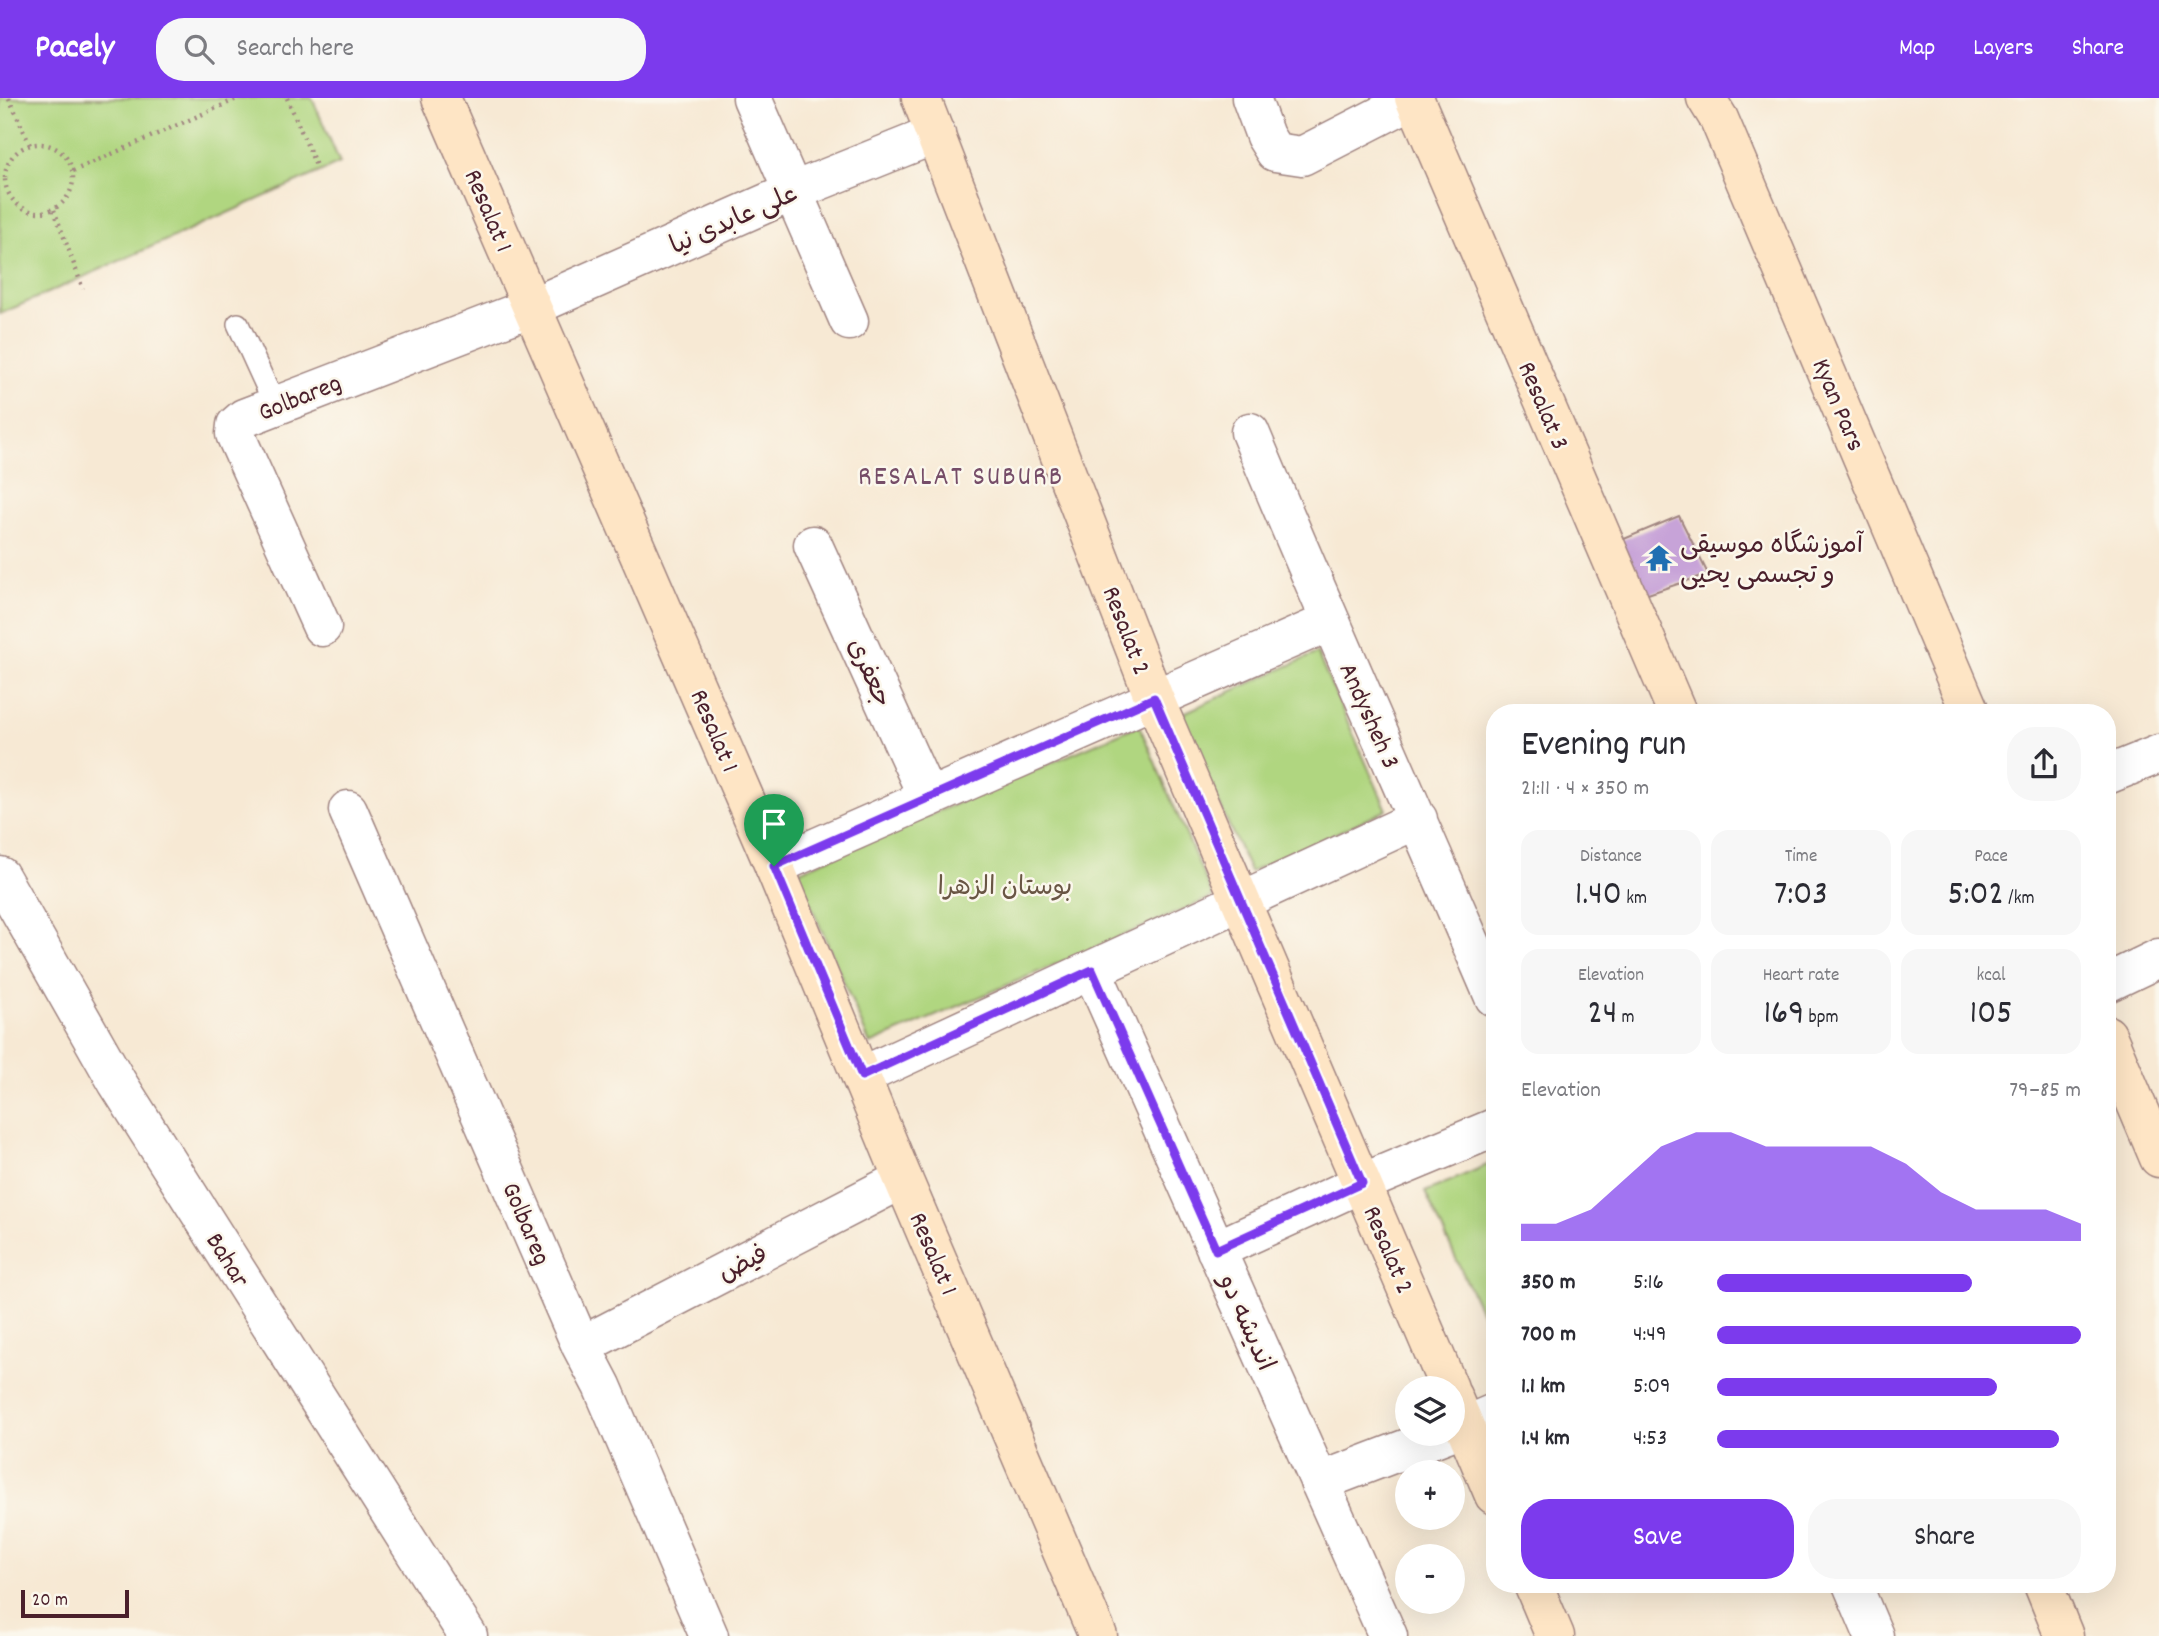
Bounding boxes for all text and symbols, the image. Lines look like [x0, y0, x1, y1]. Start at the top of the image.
search box [156, 18, 646, 81]
text: Pacely [35, 26, 114, 73]
icon: search [180, 30, 218, 68]
text: Search here [236, 31, 354, 68]
text: Map [1899, 32, 1935, 66]
text: Layers [1973, 32, 2034, 66]
text: Share [2072, 32, 2124, 66]
street label: Resalat 1 [453, 164, 521, 259]
street label: علی عابدی نیا [665, 177, 804, 266]
street label: Kyan Pars [1801, 353, 1873, 457]
street label: Resalat 3 [1507, 356, 1577, 456]
street label: Golbareg [253, 366, 347, 433]
district label: RESALAT SUBURB [858, 459, 1064, 499]
place label: آموزشگاه موسیقی و تجسمی یحیی [1680, 528, 1865, 595]
temple icon: آموزشگاه موسیقی و تجسمی یحیی [1644, 543, 1674, 573]
street label: Resalat 2 [1091, 581, 1159, 681]
street label: جعفری [836, 633, 899, 714]
street label: Andysheh 3 [1328, 657, 1408, 775]
street label: Resalat 1 [679, 684, 747, 779]
text: Evening run [1521, 719, 1686, 774]
button: share [2007, 727, 2081, 801]
text: 21:11 · 4 × 350 m [1521, 773, 1649, 806]
pin [744, 794, 804, 866]
icon: arrive [755, 805, 793, 843]
text: Distance [1580, 844, 1642, 871]
text: Time [1785, 844, 1817, 871]
text: Pace [1974, 844, 2008, 871]
park label: بوستان الزهرا [938, 870, 1072, 907]
text: 1.40 [1575, 871, 1622, 921]
text: 7:03 [1774, 871, 1828, 921]
text: 5:02 [1948, 871, 2004, 921]
text: km [1622, 886, 1647, 913]
text: /km [2004, 886, 2035, 913]
text: Elevation [1578, 963, 1644, 990]
text: Heart rate [1763, 963, 1839, 990]
text: kcal [1977, 963, 2005, 990]
text: 24 [1587, 990, 1617, 1040]
text: 169 [1763, 990, 1804, 1040]
text: 105 [1970, 990, 2012, 1040]
text: m [1617, 1005, 1635, 1032]
text: bpm [1804, 1005, 1839, 1032]
text: Elevation [1521, 1075, 1601, 1108]
text: 79–85 m [2009, 1075, 2081, 1108]
street label: Golbareg [491, 1177, 559, 1272]
street label: Resalat 2 [1352, 1201, 1422, 1300]
street label: Resalat 1 [898, 1207, 966, 1302]
street label: Bahar [195, 1226, 257, 1296]
street label: فیض [712, 1237, 775, 1293]
street label: اندیشه دو [1206, 1267, 1282, 1378]
text: 350 m [1521, 1267, 1575, 1300]
text: 5:16 [1633, 1267, 1664, 1300]
text: 700 m [1521, 1319, 1576, 1352]
text: 4:49 [1633, 1319, 1666, 1352]
text: 1.1 km [1521, 1371, 1565, 1404]
text: 5:09 [1633, 1371, 1671, 1404]
map controls [1395, 1376, 1465, 1614]
button: layers [1395, 1376, 1465, 1446]
text: 1.4 km [1521, 1423, 1570, 1456]
text: 4:53 [1633, 1423, 1667, 1456]
button: + [1395, 1460, 1465, 1530]
button: Save [1521, 1499, 1794, 1579]
button: Share [1808, 1499, 2081, 1579]
button: − [1395, 1544, 1465, 1614]
scale bar [21, 1587, 130, 1619]
text: 20 m [32, 1588, 68, 1615]

